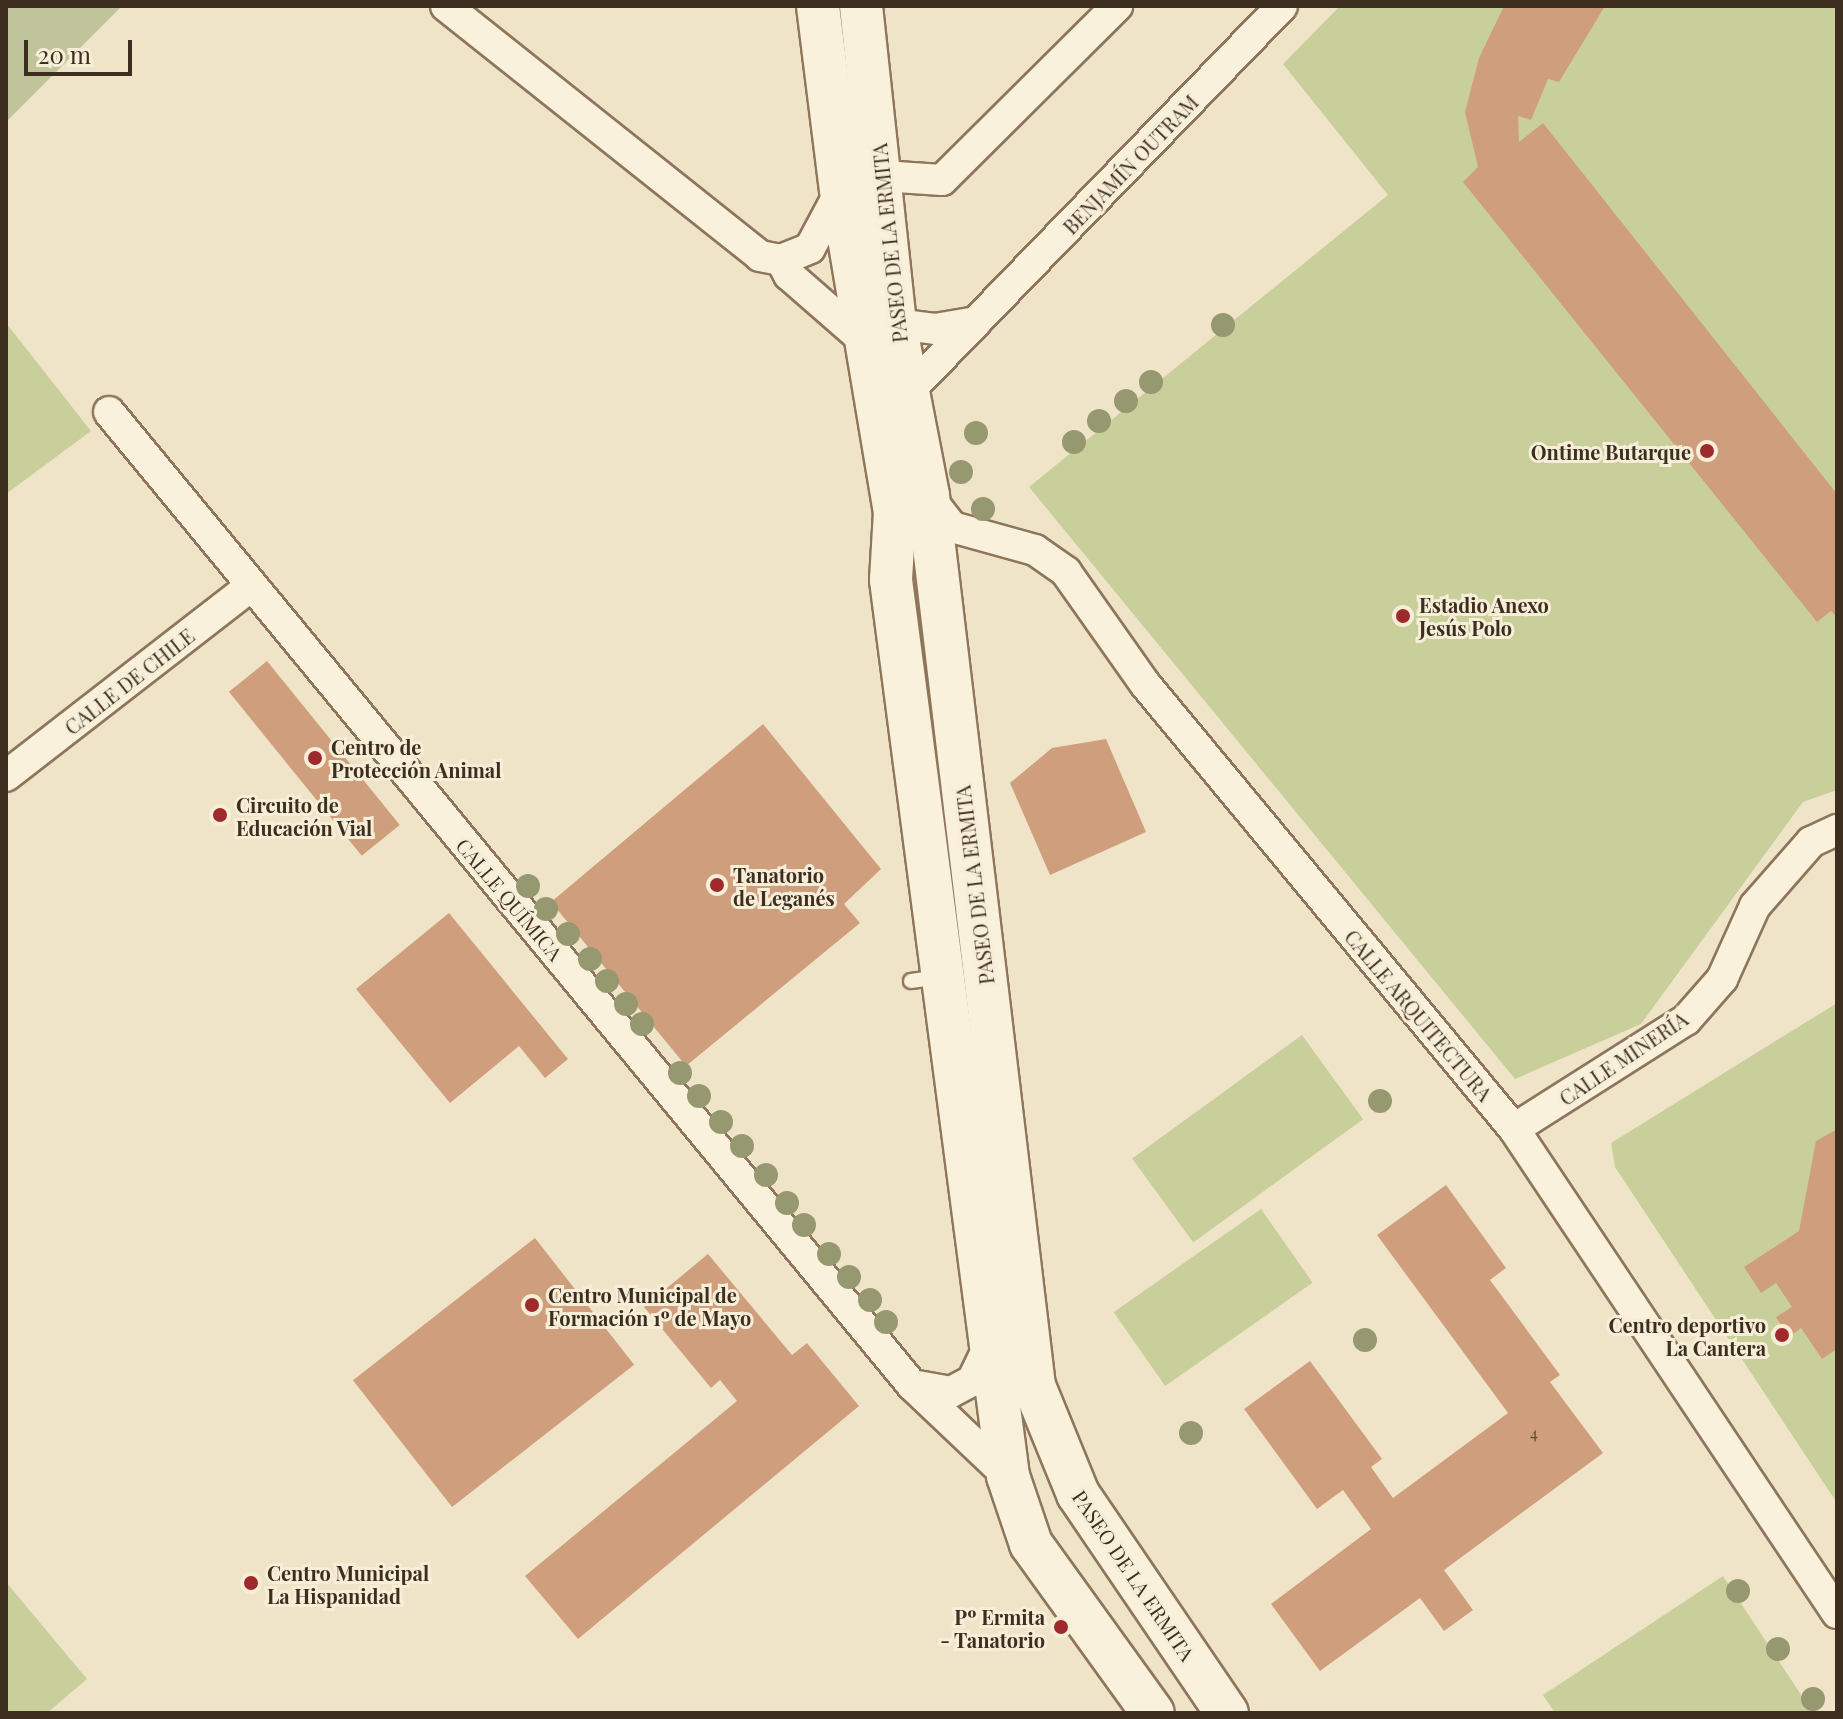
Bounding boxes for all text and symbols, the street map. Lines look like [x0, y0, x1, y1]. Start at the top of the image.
scale bar [28, 24, 136, 74]
text: 20 m [38, 38, 91, 70]
street label: BENJAMÍN OUTRAM [1058, 90, 1202, 238]
street label: PASEO DE LA ERMITA [867, 142, 911, 344]
place label: Ontime Butarque [1531, 439, 1691, 463]
marker: Ontime Butarque [1698, 442, 1716, 460]
place label: Estadio Anexo Jesús Polo [1419, 592, 1550, 639]
marker: Estadio Anexo Jesús Polo [1394, 607, 1412, 625]
street label: CALLE DE CHILE [59, 623, 199, 739]
place label: Centro de Protección Animal [331, 734, 502, 781]
marker: Centro de Protección Animal [306, 749, 324, 767]
street label: PASEO DE LA ERMITA [950, 784, 998, 986]
place label: Circuito de Educación Vial [236, 792, 373, 839]
marker: Circuito de Educación Vial [211, 806, 229, 824]
street label: CALLE QUÍMICA [452, 833, 568, 965]
place label: Tanatorio de Leganés [733, 862, 835, 909]
marker: Tanatorio de Leganés [708, 876, 726, 894]
street label: CALLE ARQUITECTURA [1340, 924, 1498, 1106]
street label: CALLE MINERÍA [1554, 1006, 1692, 1110]
place label: Centro Municipal de Formación 1º de Mayo [548, 1282, 751, 1329]
marker: Centro Municipal de Formación 1º de Mayo [523, 1296, 541, 1314]
place label: Centro deportivo La Cantera [1608, 1312, 1766, 1359]
marker: Centro deportivo La Cantera [1773, 1326, 1791, 1344]
house number: 4 [1530, 1423, 1538, 1443]
street label: PASEO DE LA ERMITA [1068, 1485, 1200, 1665]
place label: Centro Municipal La Hispanidad [267, 1560, 429, 1607]
marker: Centro Municipal La Hispanidad [242, 1574, 260, 1592]
place label: Pº Ermita - Tanatorio [940, 1604, 1045, 1651]
marker: Pº Ermita - Tanatorio [1052, 1618, 1070, 1636]

